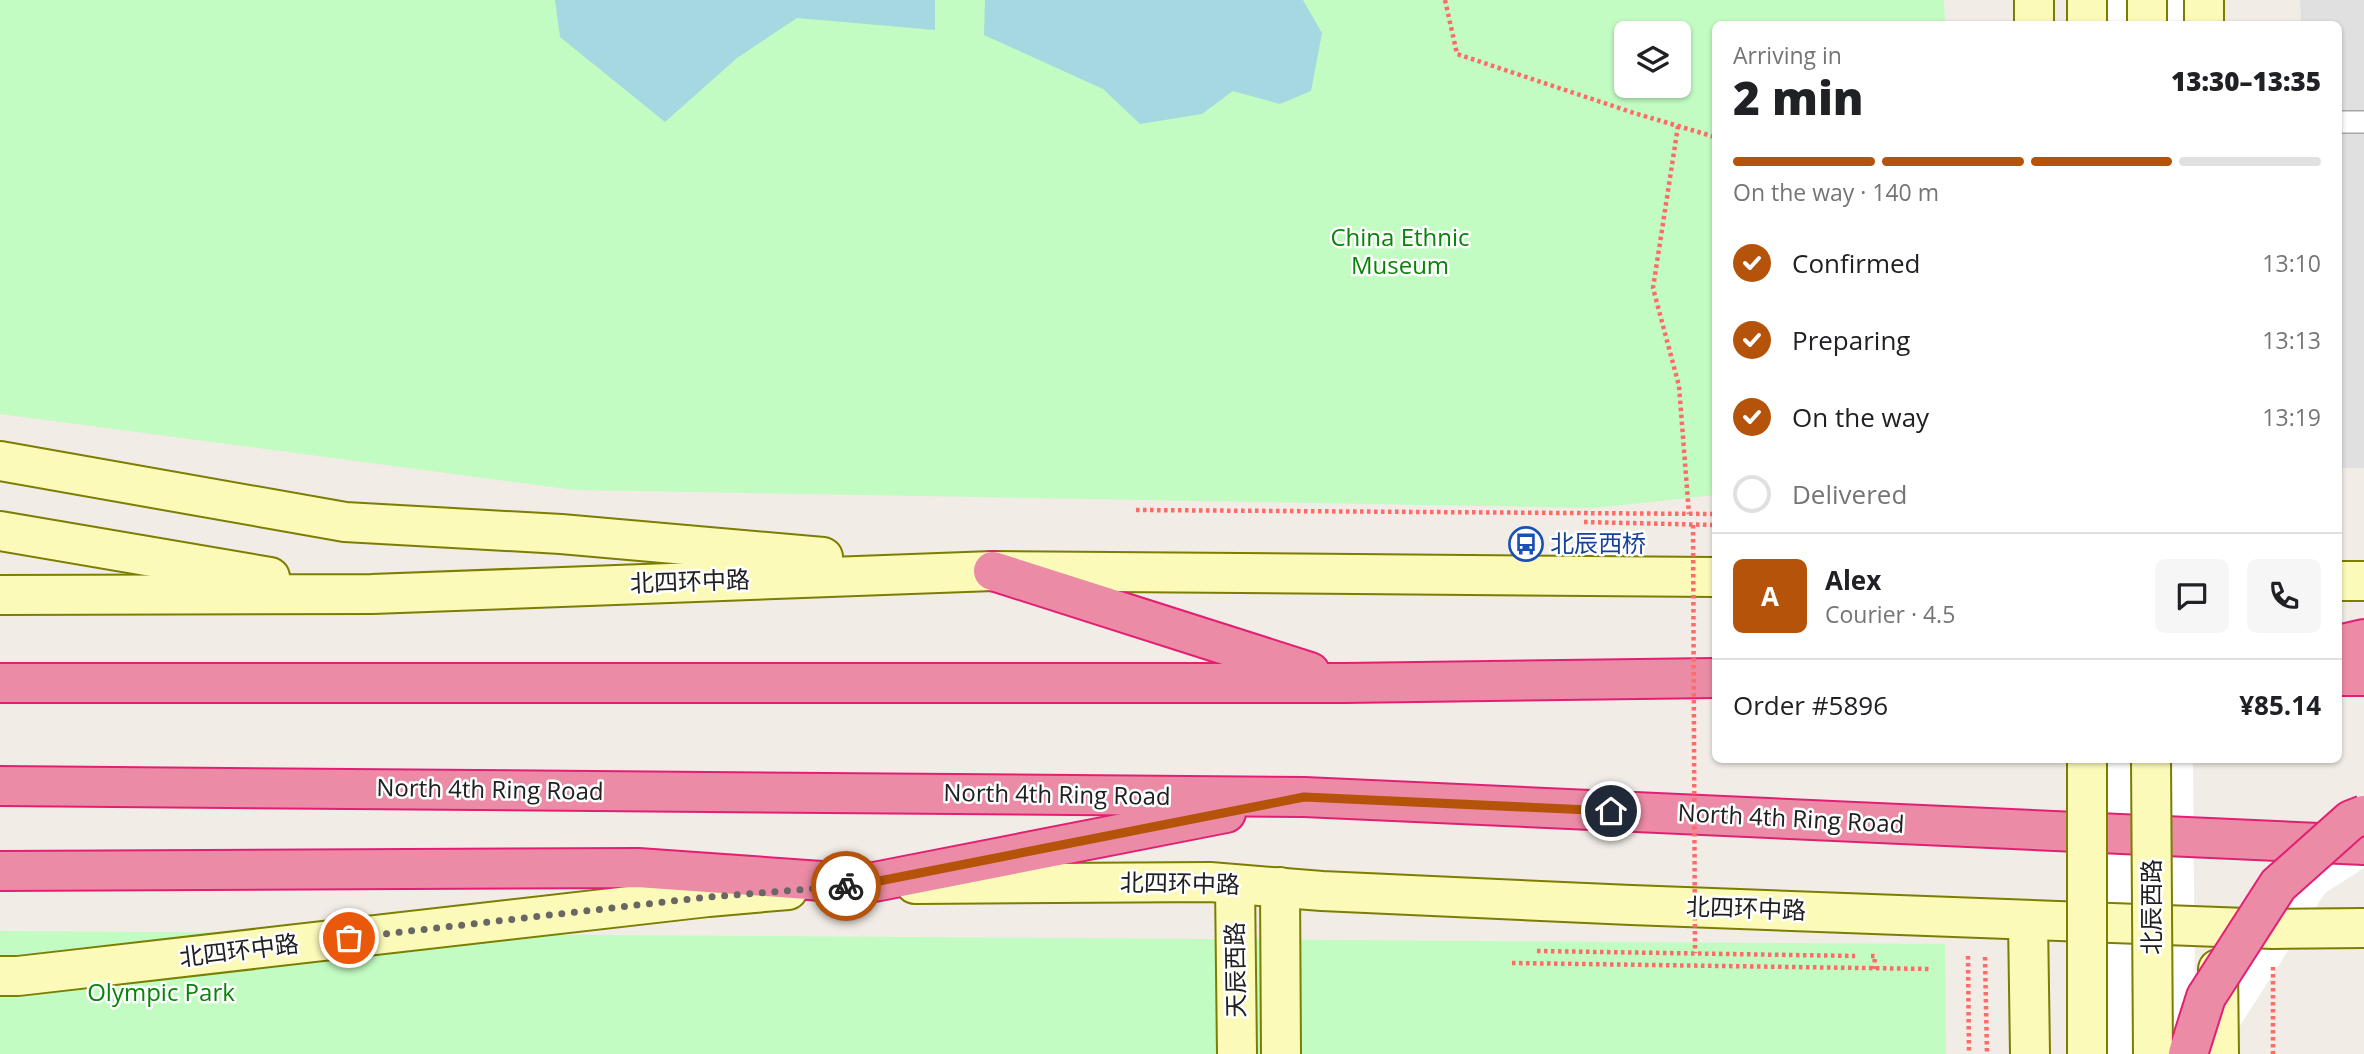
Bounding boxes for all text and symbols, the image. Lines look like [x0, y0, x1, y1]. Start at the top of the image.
map controls [1614, 21, 1691, 98]
button: layers [1614, 21, 1691, 98]
text: Arriving in [1733, 39, 1842, 71]
text: 13:30–13:35 [2171, 63, 2321, 99]
text: 2 min [1733, 66, 1864, 128]
text: On the way · 140 m [1733, 176, 1939, 208]
park label: China Ethnic Museum [1330, 220, 1470, 281]
icon: check [1733, 244, 1771, 282]
text: Confirmed [1792, 245, 1920, 281]
text: 13:10 [2262, 247, 2321, 279]
icon: check [1733, 321, 1771, 359]
text: Preparing [1792, 322, 1910, 358]
text: 13:13 [2262, 324, 2321, 356]
icon: check [1733, 398, 1771, 436]
text: On the way [1792, 399, 1929, 435]
text: 13:19 [2262, 401, 2321, 433]
text: Delivered [1792, 476, 1907, 512]
bus stop icon: 北辰西桥 [1507, 525, 1545, 563]
place label: 北辰西桥 [1550, 526, 1646, 559]
button: chat [2155, 559, 2229, 633]
button: phone [2247, 559, 2321, 633]
street label: 北四环中路 [629, 562, 750, 599]
text: Alex [1825, 562, 1881, 598]
text: A [1761, 578, 1779, 614]
text: Courier · 4.5 [1825, 598, 1955, 630]
text: Order #5896 [1733, 687, 1888, 723]
text: ¥85.14 [2239, 687, 2321, 723]
street label: North 4th Ring Road [376, 770, 604, 807]
street label: North 4th Ring Road [943, 775, 1171, 812]
pin [1581, 781, 1641, 841]
icon: home [1592, 792, 1630, 830]
street label: North 4th Ring Road [1677, 795, 1905, 840]
courier [811, 851, 881, 921]
street label: 北辰西路 [2134, 859, 2167, 955]
street label: 北四环中路 [1120, 865, 1240, 900]
icon: bike [827, 867, 865, 905]
street label: 北四环中路 [1686, 889, 1807, 926]
pin [319, 908, 379, 968]
icon: bag [330, 919, 368, 957]
street label: 天辰西路 [1217, 922, 1252, 1018]
street label: 北四环中路 [177, 926, 300, 973]
park label: Olympic Park [87, 975, 235, 1008]

